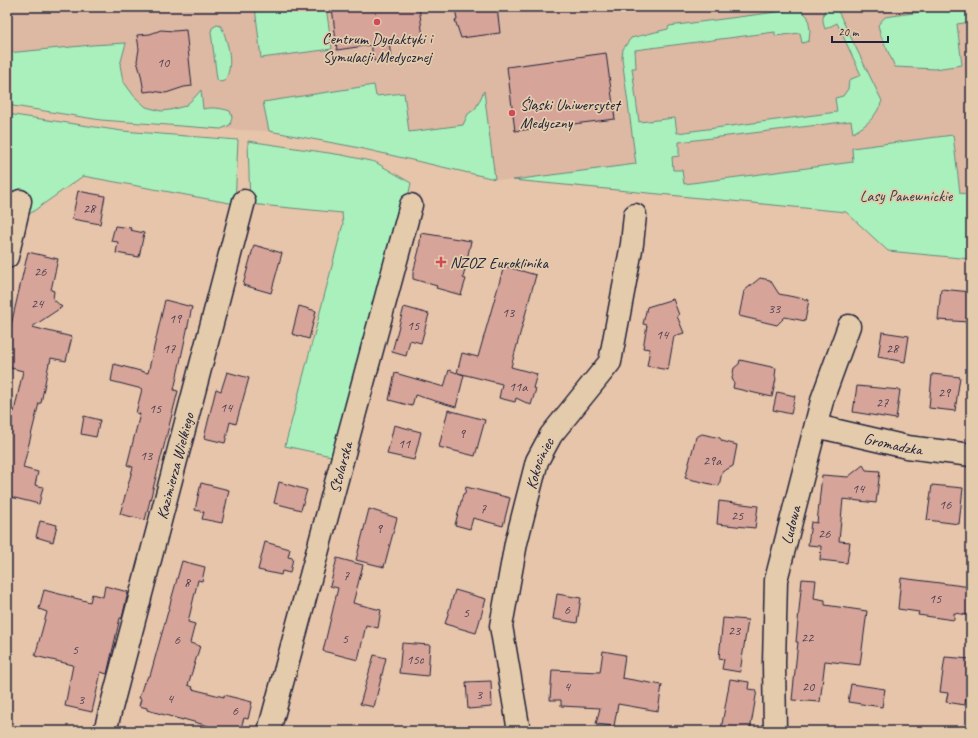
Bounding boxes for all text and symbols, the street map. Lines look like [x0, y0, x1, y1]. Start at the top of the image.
marker: Centrum Dydaktyki i Symulacji Medycznej [372, 17, 382, 27]
scale bar [832, 18, 888, 44]
text: 20 m [838, 24, 860, 40]
place label: Centrum Dydaktyki i Symulacji Medycznej [322, 29, 434, 67]
house number: 10 [157, 54, 171, 71]
place label: Śląski Uniwersytet Medyczny [520, 95, 622, 133]
marker: Śląski Uniwersytet Medyczny [507, 108, 517, 118]
park label: Lasy Panewnickie [860, 186, 954, 206]
house number: 28 [83, 200, 97, 217]
place label: NZOZ Euroklinika [450, 253, 549, 273]
marker: NZOZ Euroklinika [435, 256, 447, 268]
house number: 26 [34, 263, 47, 280]
house number: 24 [31, 295, 45, 312]
house number: 33 [768, 300, 782, 317]
house number: 13 [502, 304, 516, 321]
house number: 19 [169, 310, 183, 327]
house number: 15 [407, 317, 420, 334]
house number: 14 [656, 326, 670, 343]
house number: 17 [163, 340, 176, 357]
house number: 28 [886, 340, 900, 357]
house number: 11a [509, 378, 528, 395]
house number: 29 [938, 384, 952, 401]
house number: 27 [876, 394, 889, 411]
house number: 14 [220, 399, 234, 416]
house number: 15 [149, 400, 162, 417]
street label: Kazimierza Wielkiego [152, 410, 199, 522]
house number: 9 [459, 425, 467, 442]
street label: Gromadzka [862, 428, 925, 460]
street label: Kokociniec [521, 433, 559, 491]
house number: 11 [398, 435, 411, 452]
street label: Stolarska [325, 439, 358, 495]
house number: 13 [140, 447, 154, 464]
house number: 29a [703, 452, 722, 469]
house number: 14 [852, 480, 866, 497]
house number: 16 [939, 496, 952, 513]
house number: 7 [480, 500, 487, 517]
street label: Ludowa [777, 502, 806, 546]
house number: 25 [731, 507, 744, 524]
house number: 9 [376, 520, 384, 537]
house number: 26 [818, 525, 831, 542]
house number: 7 [343, 567, 350, 584]
house number: 8 [184, 574, 192, 591]
house number: 15 [929, 590, 942, 607]
house number: 6 [564, 601, 571, 618]
house number: 5 [463, 604, 470, 621]
house number: 23 [728, 622, 742, 639]
house number: 22 [801, 629, 815, 646]
house number: 5 [342, 630, 349, 647]
house number: 6 [174, 631, 181, 648]
house number: 5 [72, 641, 79, 658]
house number: 15c [406, 651, 425, 668]
house number: 4 [564, 678, 572, 695]
house number: 20 [802, 678, 816, 695]
house number: 3 [476, 686, 484, 703]
house number: 4 [167, 690, 175, 707]
house number: 3 [78, 691, 86, 708]
house number: 6 [232, 702, 239, 719]

